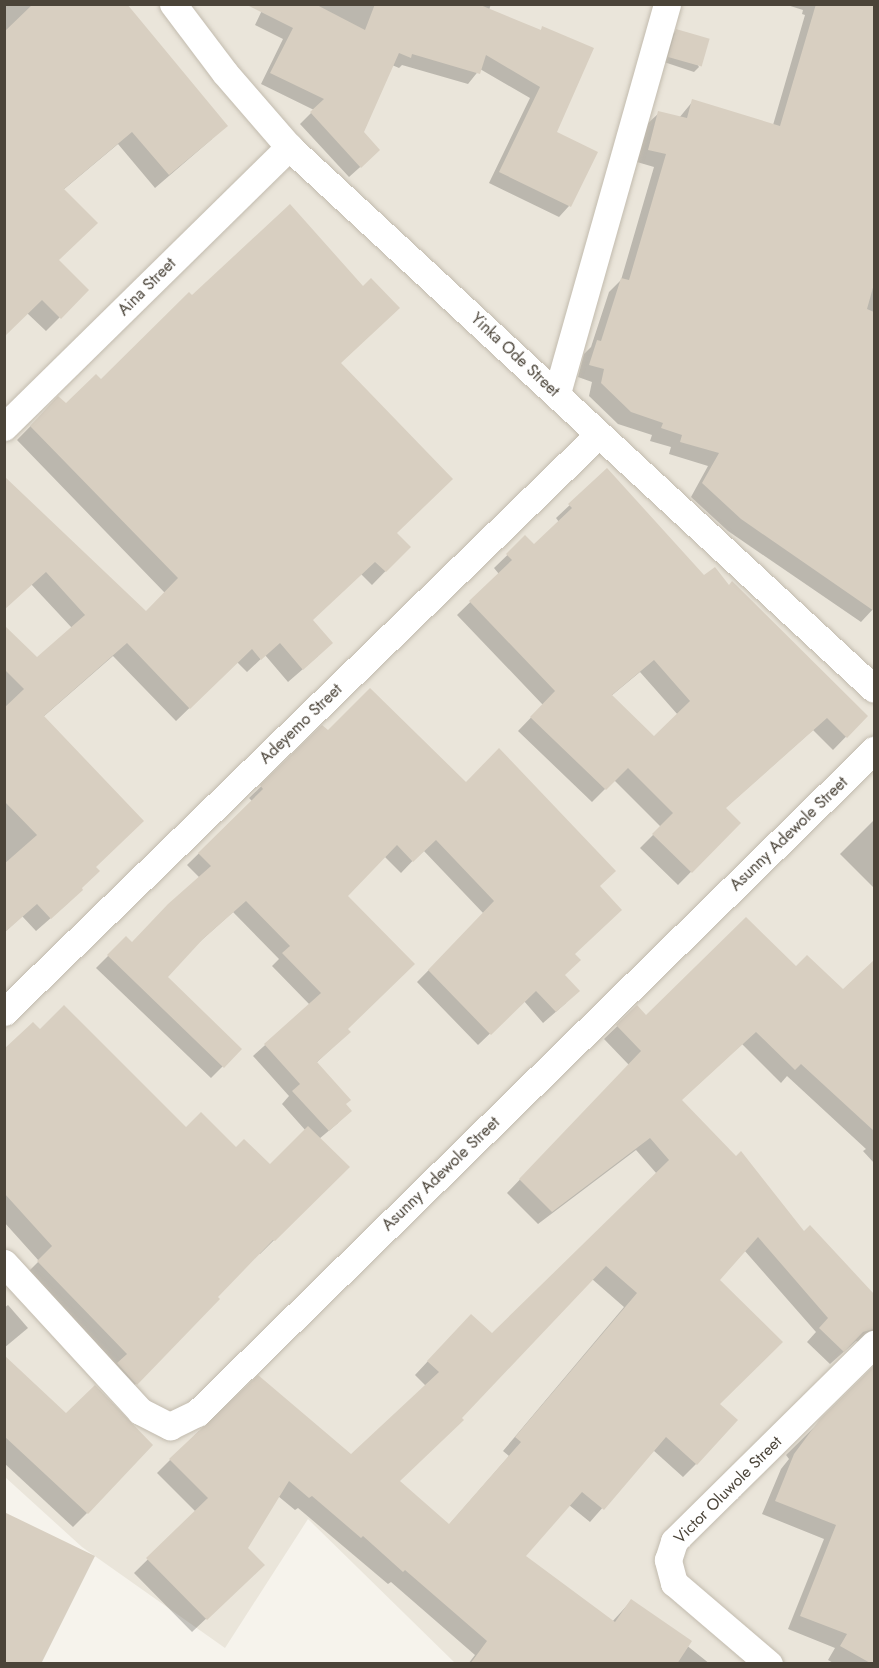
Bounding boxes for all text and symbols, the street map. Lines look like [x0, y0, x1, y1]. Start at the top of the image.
street label: Aina Street [114, 254, 180, 320]
street label: Yinka Ode Street [467, 309, 563, 401]
street label: Adeyemo Street [256, 680, 346, 768]
street label: Asunny Adewole Street [726, 773, 852, 895]
street label: Asunny Adewole Street [378, 1113, 504, 1235]
street label: Victor Oluwole Street [670, 1432, 786, 1548]

